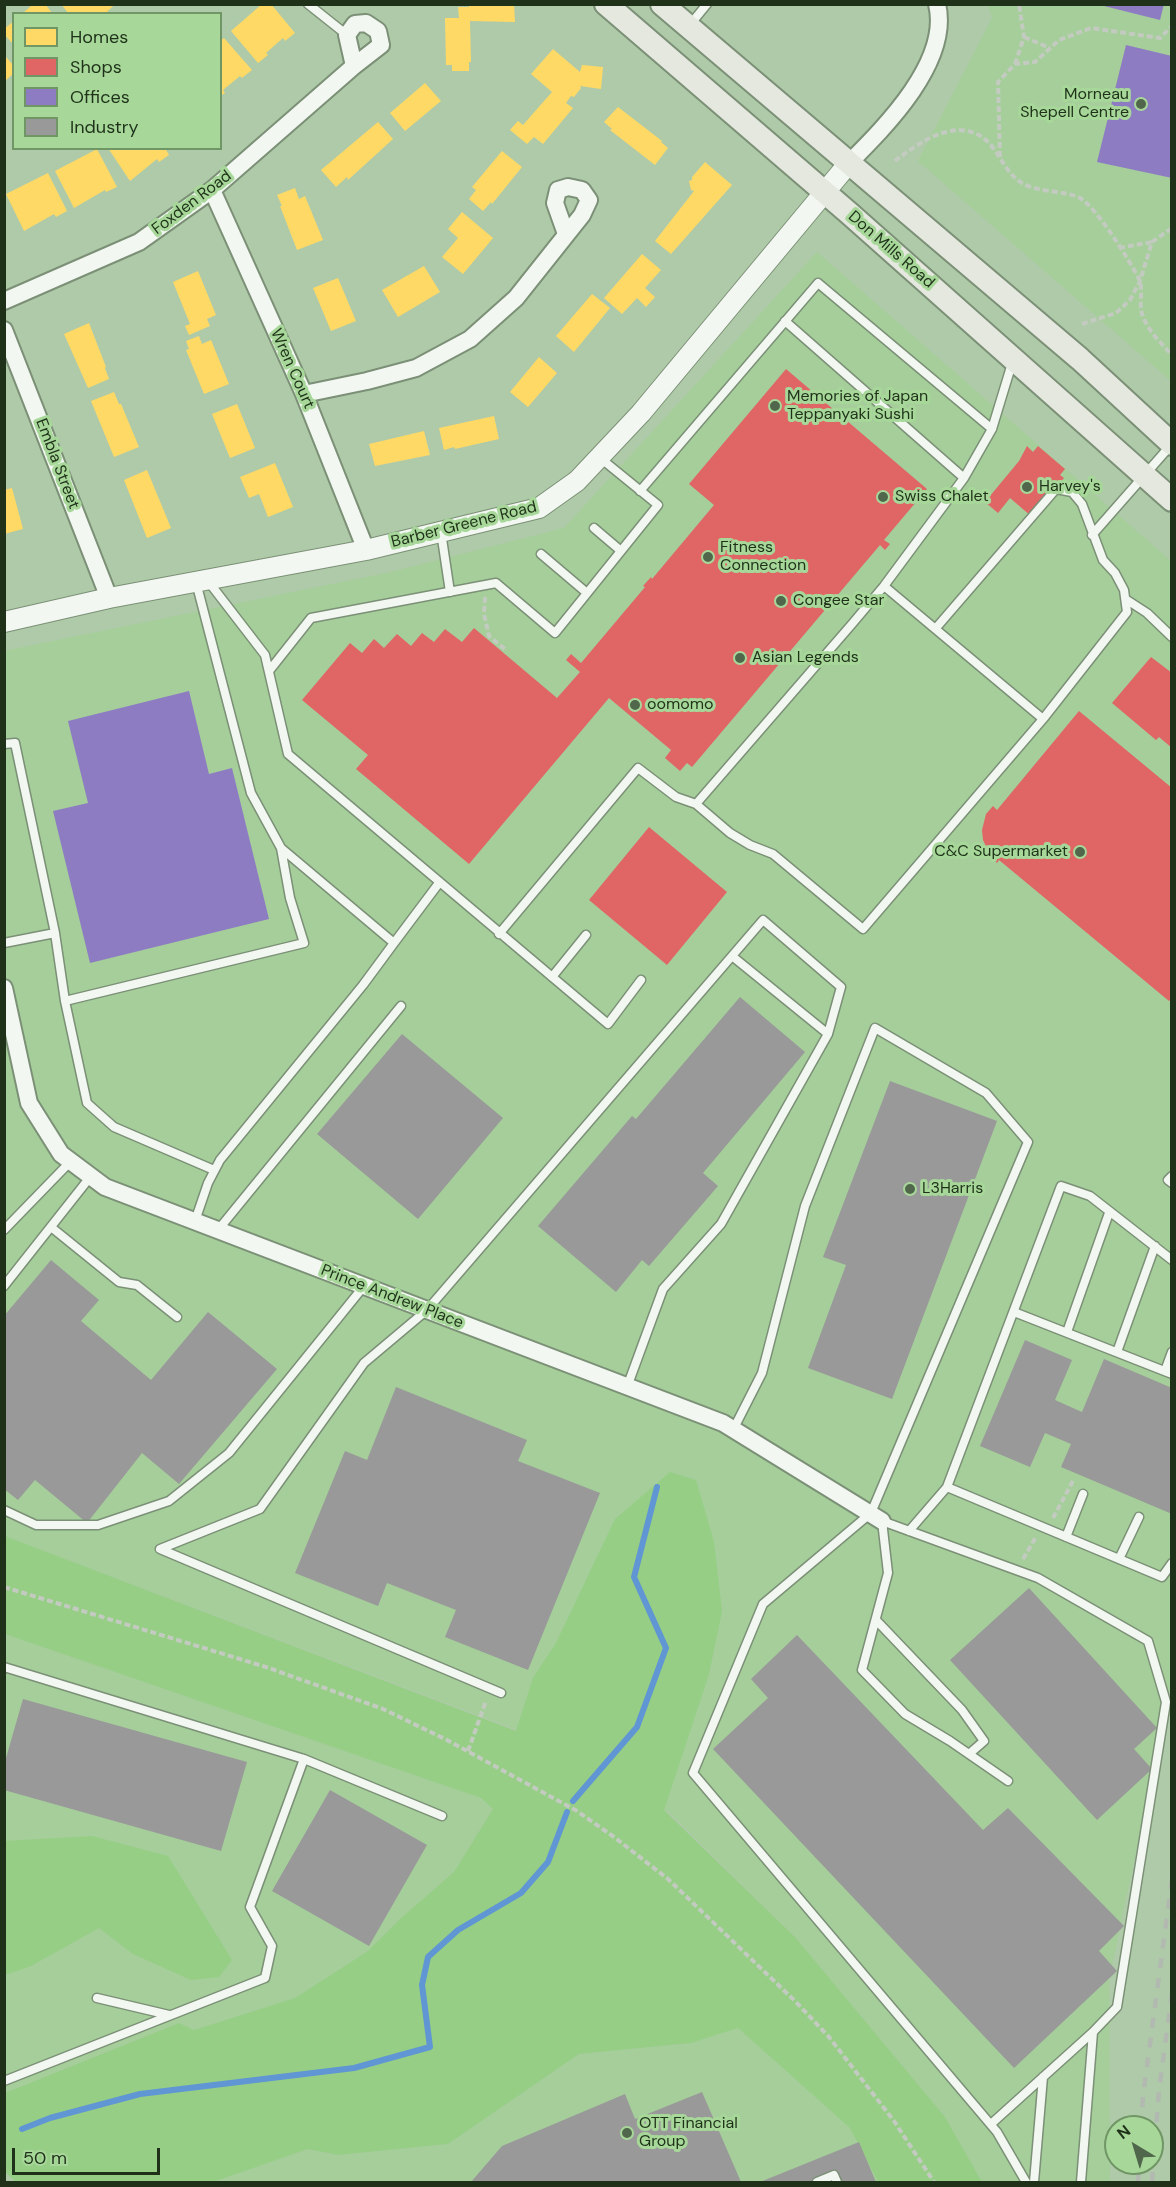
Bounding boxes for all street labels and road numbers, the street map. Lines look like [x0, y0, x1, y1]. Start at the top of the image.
street label: Foxden Road [148, 167, 236, 239]
street label: Don Mills Road [844, 207, 938, 293]
street label: Wren Court [266, 326, 318, 412]
street label: Embla Street [31, 416, 83, 512]
street label: Barber Greene Road [389, 498, 539, 552]
street label: Prince Andrew Place [318, 1261, 466, 1333]

